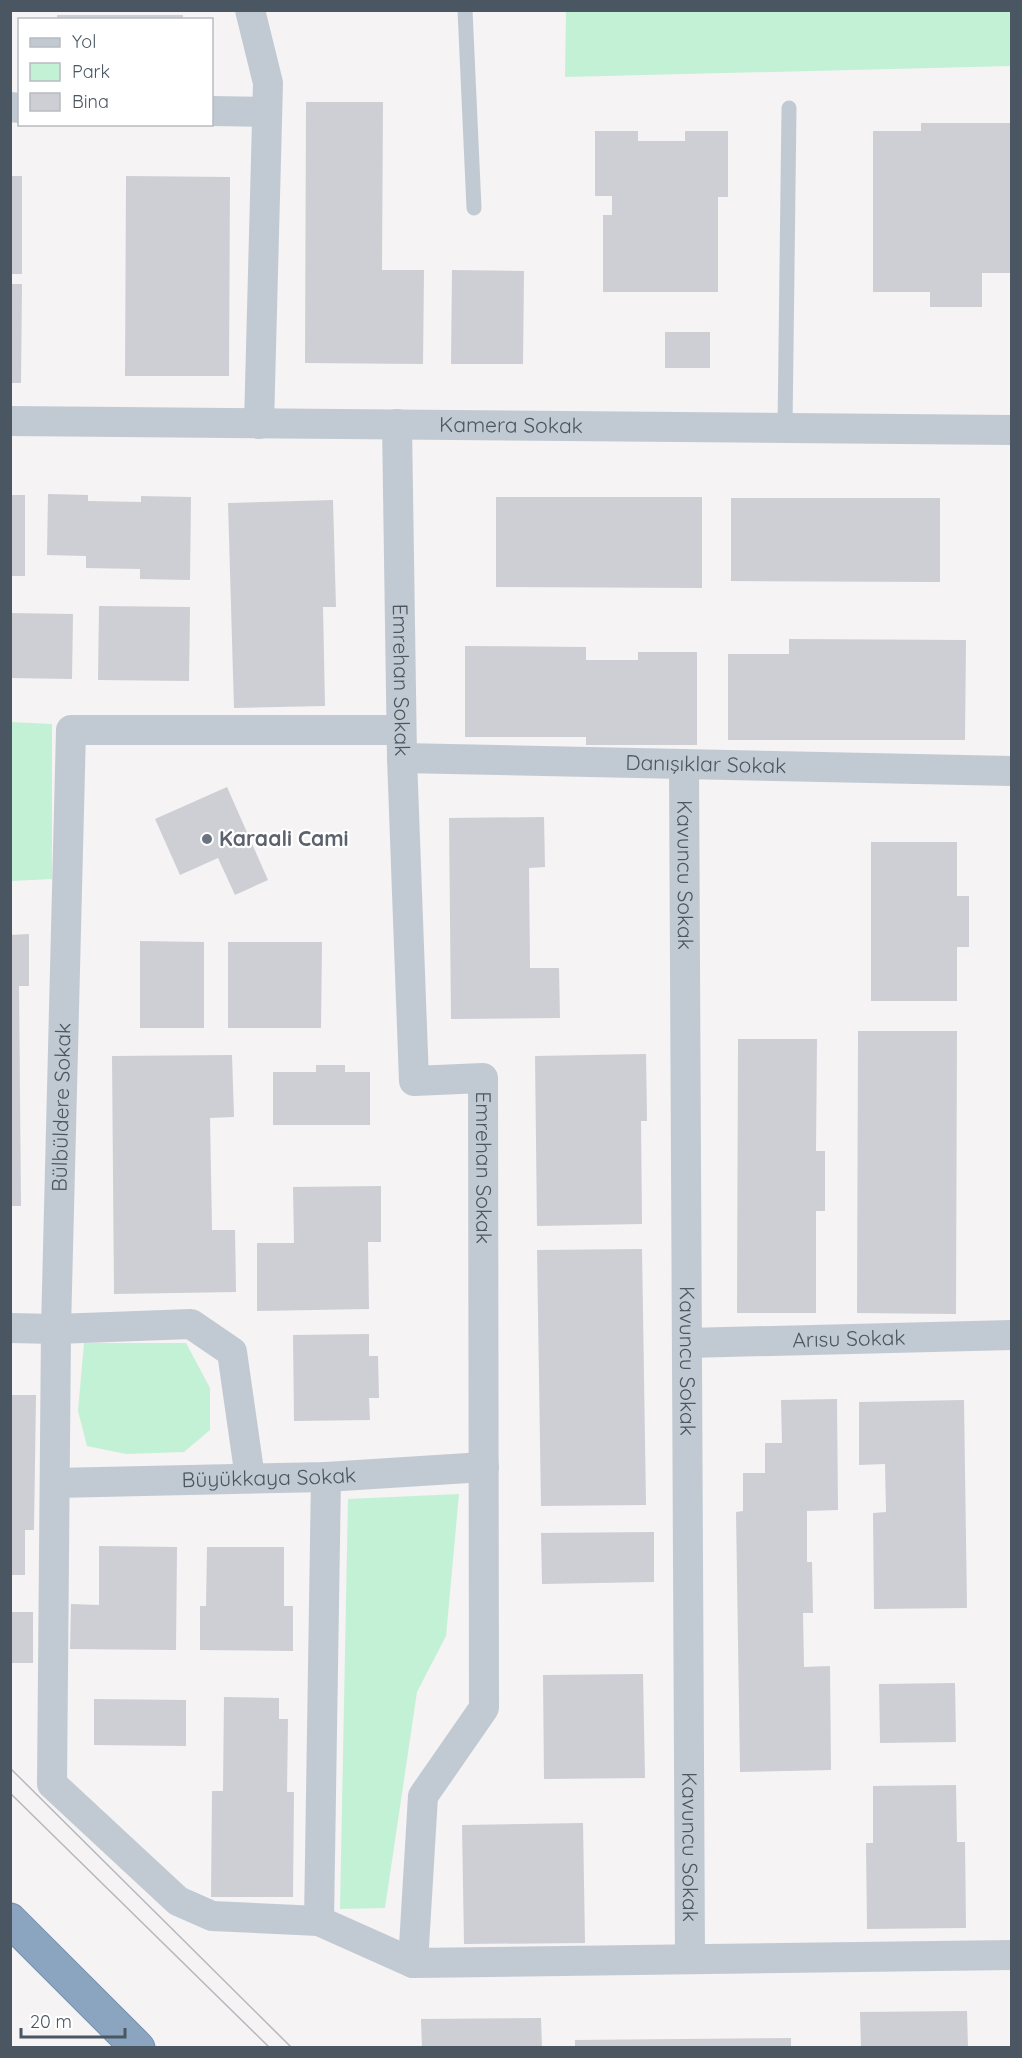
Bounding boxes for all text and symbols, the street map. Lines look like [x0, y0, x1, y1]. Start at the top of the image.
legend [18, 18, 213, 126]
text: Yol [72, 30, 96, 53]
text: Park [72, 60, 110, 83]
text: Bina [72, 90, 109, 113]
street label: Kamera Sokak [439, 411, 583, 438]
street label: Emrehan Sokak [388, 603, 416, 757]
street label: Danışıklar Sokak [625, 749, 787, 778]
street label: Kavuncu Sokak [672, 800, 699, 950]
place label: Karaali Cami [219, 825, 349, 851]
marker: Karaali Cami [200, 832, 214, 846]
street label: Bülbüldere Sokak [45, 1022, 76, 1192]
street label: Emrehan Sokak [471, 1091, 497, 1244]
street label: Kavuncu Sokak [675, 1286, 701, 1436]
street label: Arısu Sokak [792, 1324, 906, 1352]
street label: Büyükkaya Sokak [181, 1461, 357, 1492]
street label: Kavuncu Sokak [677, 1772, 704, 1922]
scale bar [21, 2001, 124, 2039]
text: 20 m [30, 2010, 72, 2033]

